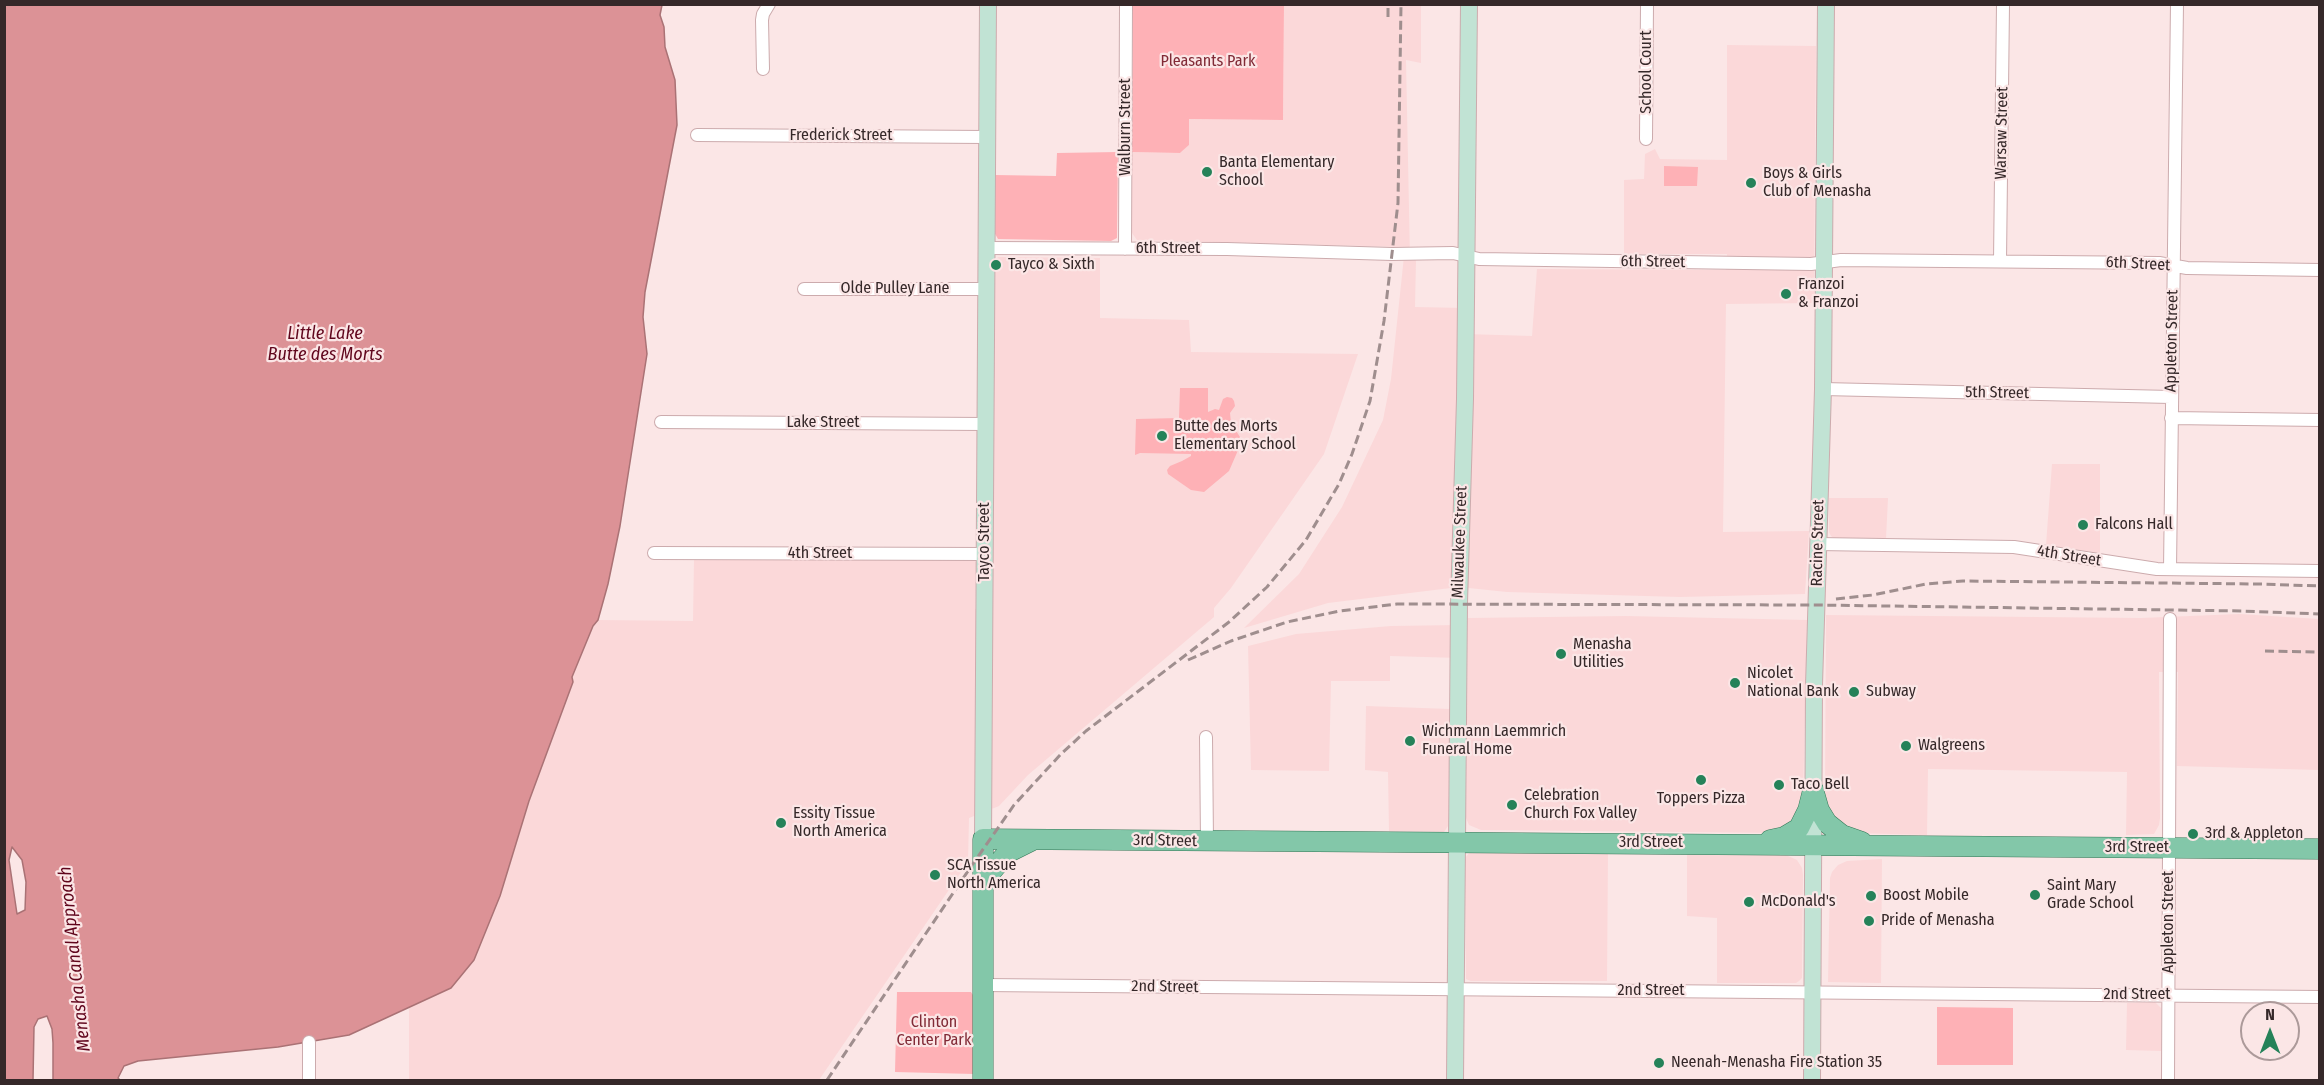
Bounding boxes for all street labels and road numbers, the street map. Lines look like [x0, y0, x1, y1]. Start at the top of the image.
street label: School Court [1637, 30, 1657, 114]
street label: Walburn Street [1116, 78, 1136, 176]
street label: Warsaw Street [1992, 86, 2012, 180]
street label: Frederick Street [790, 126, 892, 146]
street label: 6th Street [1136, 239, 1200, 259]
street label: 6th Street [1620, 252, 1686, 272]
street label: 6th Street [2105, 253, 2171, 275]
street label: Olde Pulley Lane [840, 279, 950, 299]
street label: Appleton Street [2162, 290, 2182, 392]
street label: 5th Street [1965, 383, 2029, 403]
street label: Lake Street [786, 413, 860, 433]
street label: Milwaukee Street [1448, 486, 1472, 598]
street label: Racine Street [1808, 499, 1828, 587]
street label: Tayco Street [975, 502, 995, 582]
street label: 4th Street [2036, 541, 2102, 571]
street label: 4th Street [788, 544, 852, 564]
street label: 3rd Street [1133, 831, 1197, 851]
street label: 3rd Street [1619, 833, 1683, 853]
street label: 3rd Street [2105, 838, 2169, 858]
street label: Appleton Street [2159, 871, 2179, 973]
street label: 2nd Street [1131, 977, 1199, 997]
street label: 2nd Street [1617, 981, 1685, 1001]
street label: 2nd Street [2103, 985, 2171, 1005]

